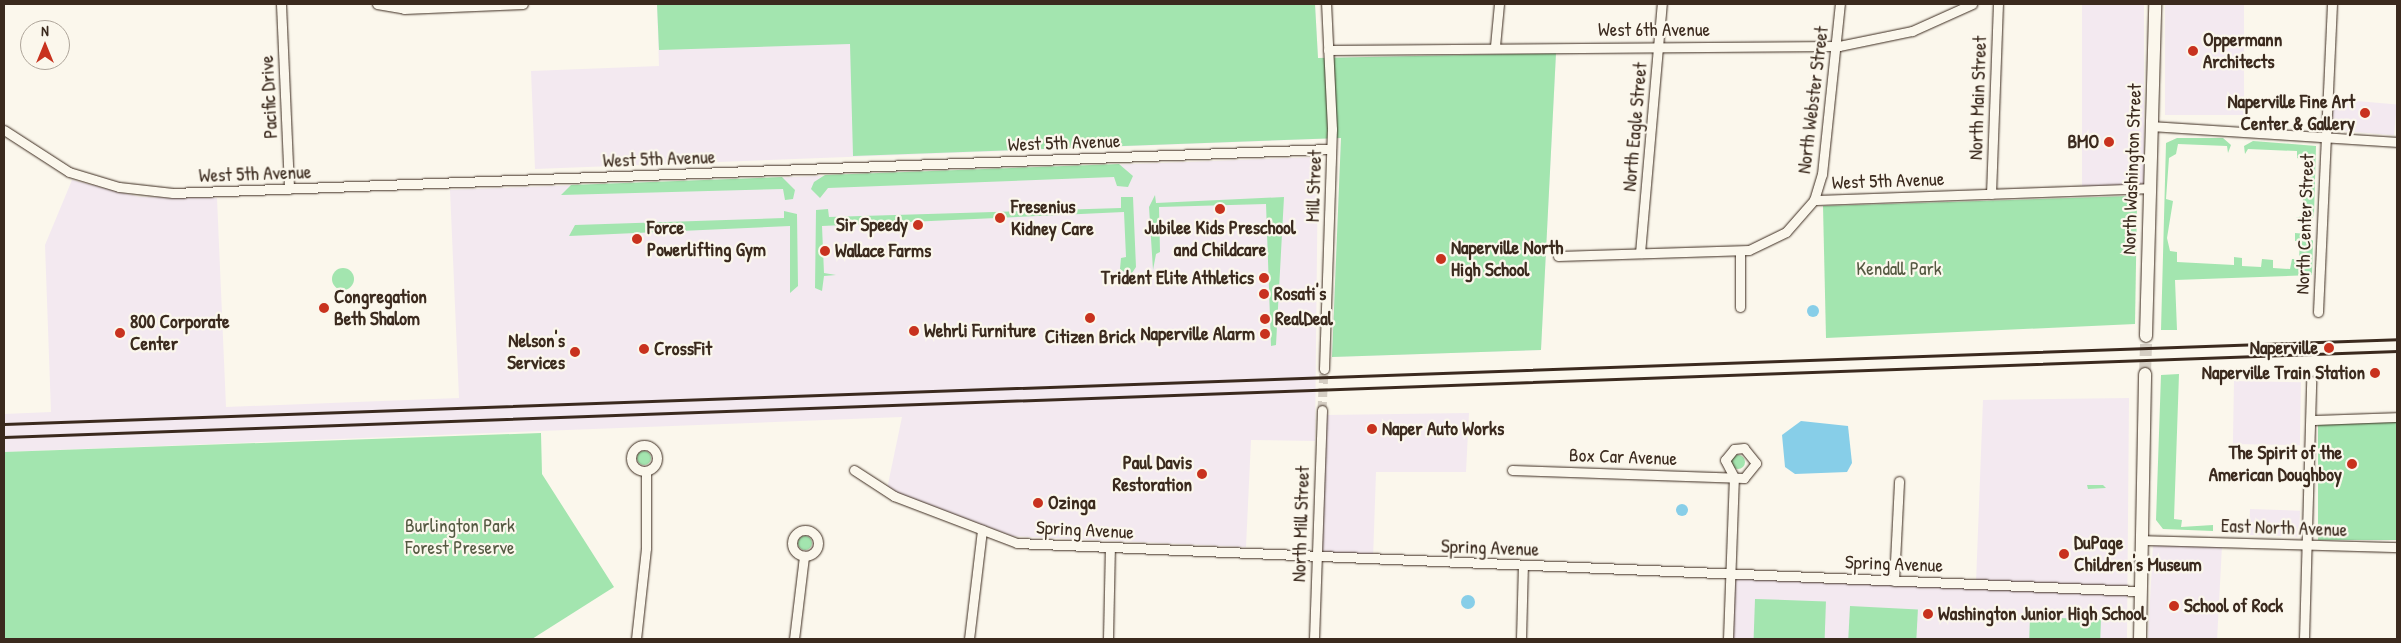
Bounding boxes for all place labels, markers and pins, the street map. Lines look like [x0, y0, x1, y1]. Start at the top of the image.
place label: Oppermann Architects [2203, 29, 2282, 73]
marker: Oppermann Architects [2187, 45, 2199, 57]
place label: Naperville Fine Art Center & Gallery [2227, 91, 2355, 135]
marker: Naperville Fine Art Center & Gallery [2359, 107, 2371, 119]
place label: BMO [2067, 131, 2099, 153]
marker: BMO [2103, 136, 2115, 148]
place label: Fresenius Kidney Care [1011, 196, 1094, 240]
marker: Jubilee Kids Preschool and Childcare [1214, 203, 1226, 215]
marker: Fresenius Kidney Care [993, 211, 1007, 225]
place label: Sir Speedy [836, 214, 908, 236]
place label: Force Powerlifting Gym [647, 217, 766, 261]
place label: Jubilee Kids Preschool and Childcare [1144, 217, 1296, 261]
marker: Sir Speedy [912, 219, 924, 231]
marker: Force Powerlifting Gym [631, 233, 643, 245]
place label: Naperville North High School [1451, 237, 1563, 281]
place label: Wallace Farms [835, 240, 931, 262]
marker: Wallace Farms [819, 245, 831, 257]
marker: Naperville North High School [1435, 253, 1447, 265]
place label: Trident Elite Athletics [1101, 267, 1254, 289]
marker: Trident Elite Athletics [1258, 272, 1270, 284]
place label: Rosati's [1274, 283, 1326, 305]
place label: Congregation Beth Shalom [334, 286, 427, 330]
marker: Rosati's [1258, 288, 1270, 300]
marker: Congregation Beth Shalom [318, 302, 330, 314]
place label: RealDeal [1275, 308, 1333, 330]
place label: 800 Corporate Center [130, 311, 230, 355]
marker: Citizen Brick [1084, 312, 1096, 324]
marker: RealDeal [1259, 313, 1271, 325]
place label: Wehrli Furniture [924, 320, 1036, 342]
place label: Naperville Alarm [1140, 323, 1255, 345]
marker: Wehrli Furniture [908, 325, 920, 337]
place label: Citizen Brick [1045, 326, 1135, 348]
marker: 800 Corporate Center [114, 327, 126, 339]
marker: Naperville Alarm [1259, 328, 1271, 340]
place label: Nelson's Services [507, 330, 565, 374]
place label: Naperville [2250, 337, 2318, 359]
place label: CrossFit [654, 338, 712, 360]
marker: Naperville [2322, 341, 2336, 355]
marker: CrossFit [638, 343, 650, 355]
marker: Nelson's Services [569, 346, 581, 358]
place label: Naperville Train Station [2202, 362, 2365, 384]
marker: Naperville Train Station [2369, 367, 2381, 379]
place label: Naper Auto Works [1382, 418, 1504, 440]
marker: Naper Auto Works [1366, 423, 1378, 435]
place label: The Spirit of the American Doughboy [2209, 442, 2342, 486]
place label: Paul Davis Restoration [1113, 452, 1192, 496]
marker: The Spirit of the American Doughboy [2346, 458, 2358, 470]
marker: Paul Davis Restoration [1196, 468, 1208, 480]
place label: Ozinga [1048, 492, 1095, 514]
marker: Ozinga [1032, 497, 1044, 509]
place label: DuPage Children's Museum [2074, 532, 2202, 576]
marker: DuPage Children's Museum [2058, 548, 2070, 560]
place label: School of Rock [2184, 595, 2283, 617]
marker: School of Rock [2168, 600, 2180, 612]
place label: Washington Junior High School [1938, 603, 2146, 625]
marker: Washington Junior High School [1922, 608, 1934, 620]

